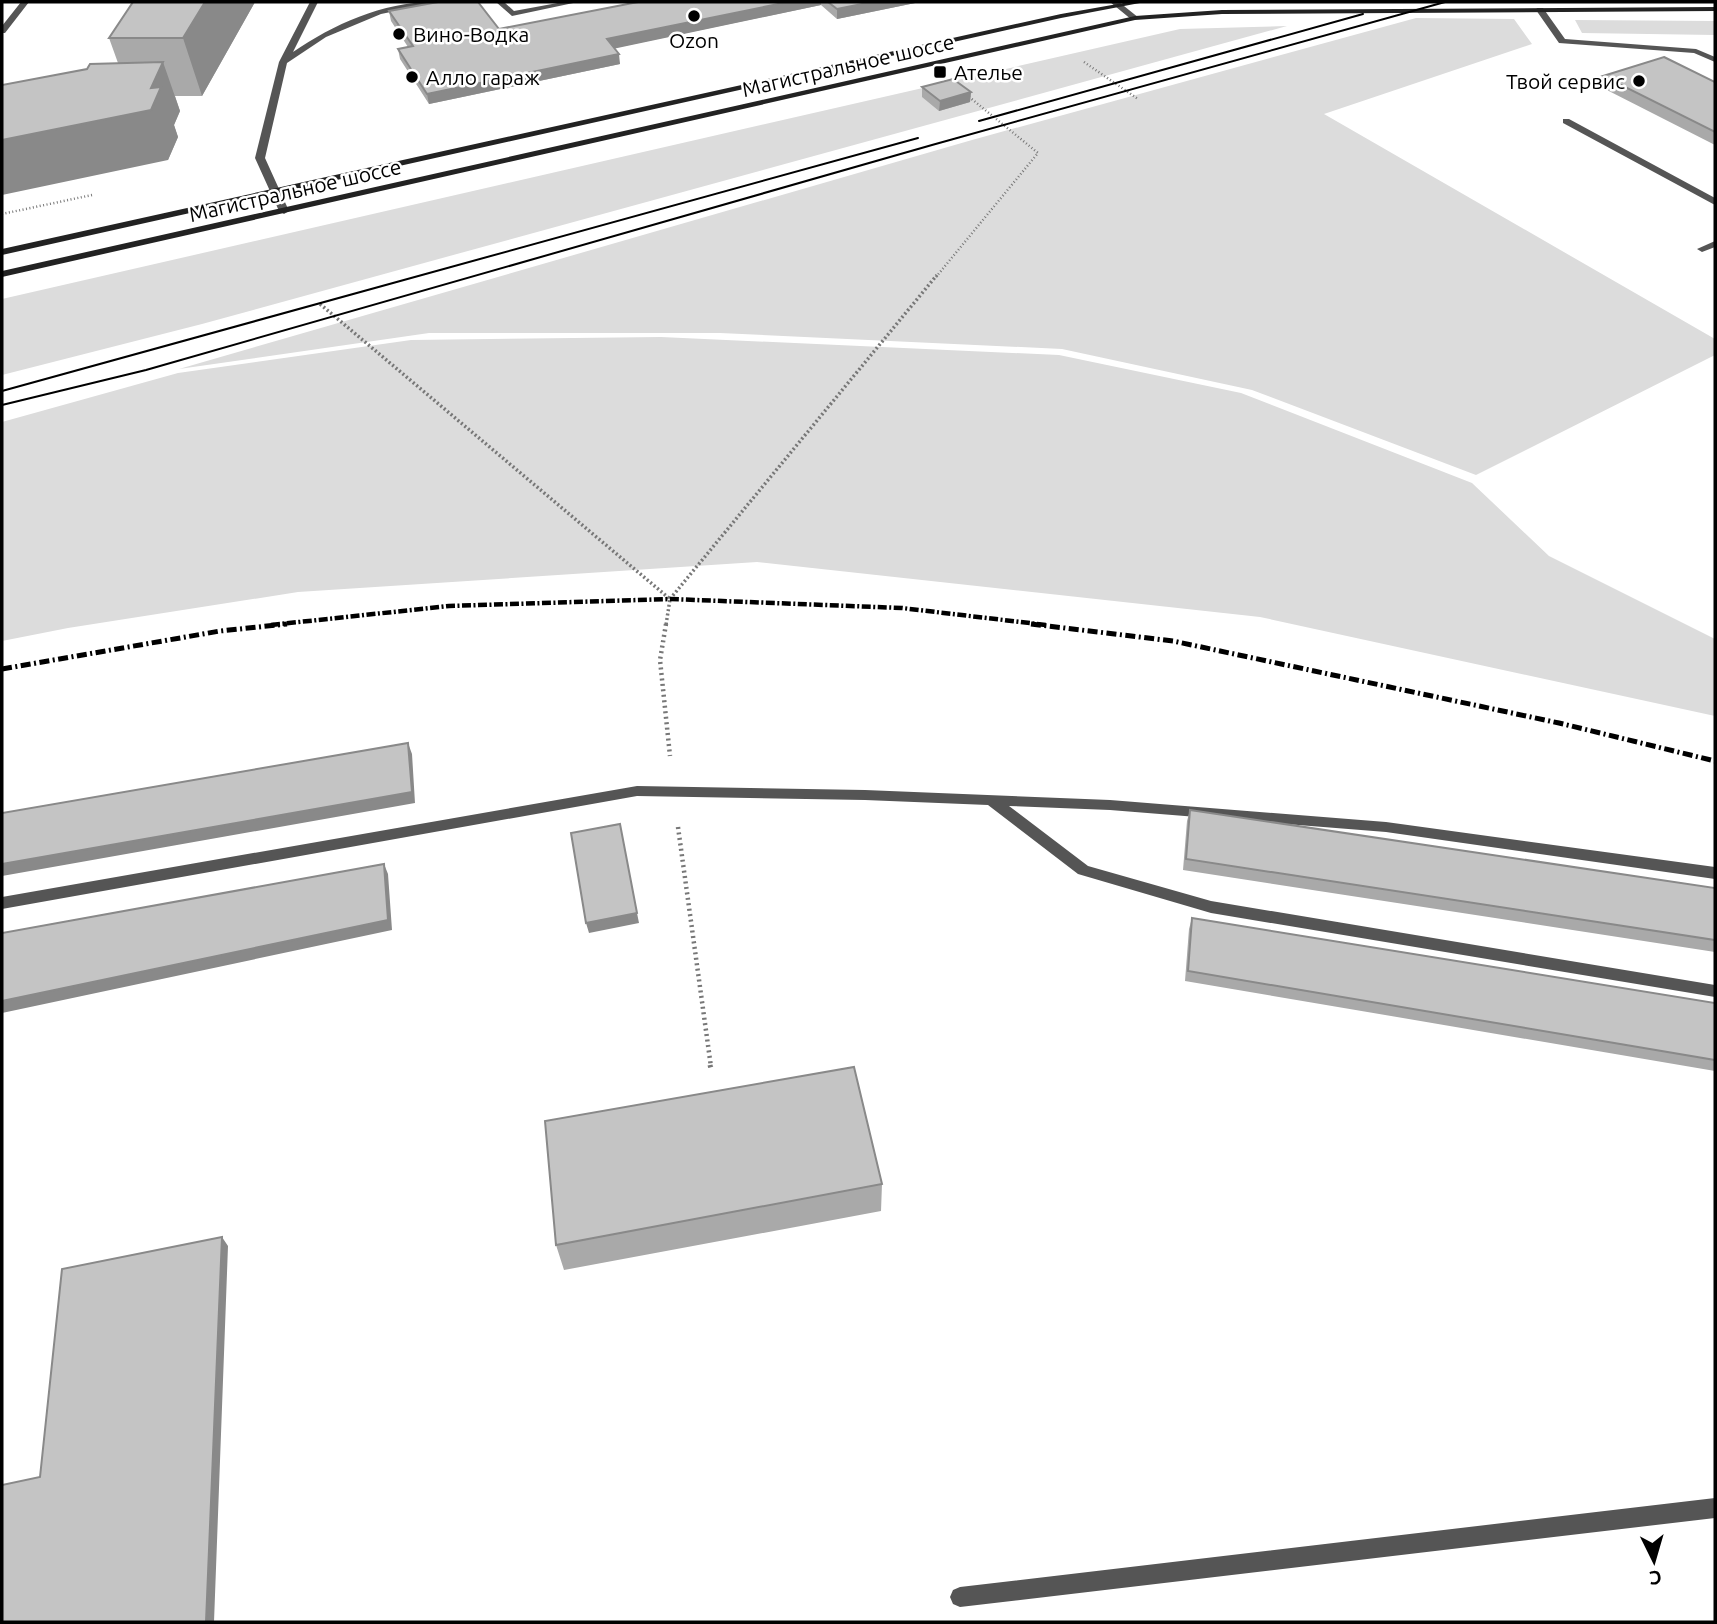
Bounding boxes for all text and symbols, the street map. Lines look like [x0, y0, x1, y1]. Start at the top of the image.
marker: Ozon [686, 8, 702, 24]
place label: Вино-Водка [413, 22, 529, 46]
marker: Вино-Водка [391, 26, 407, 42]
place label: Ozon [669, 28, 719, 52]
street label: Магистральное шоссе [740, 29, 956, 101]
place label: Ателье [954, 60, 1023, 84]
marker: Ателье [932, 64, 948, 80]
place label: Алло гараж [426, 65, 540, 89]
marker: Алло гараж [404, 69, 420, 85]
place label: Твой сервис [1506, 69, 1625, 93]
marker: Твой сервис [1631, 73, 1647, 89]
street label: Магистральное шоссе [187, 154, 403, 226]
north arrow [1619, 1526, 1689, 1596]
text: С [1648, 1566, 1662, 1589]

